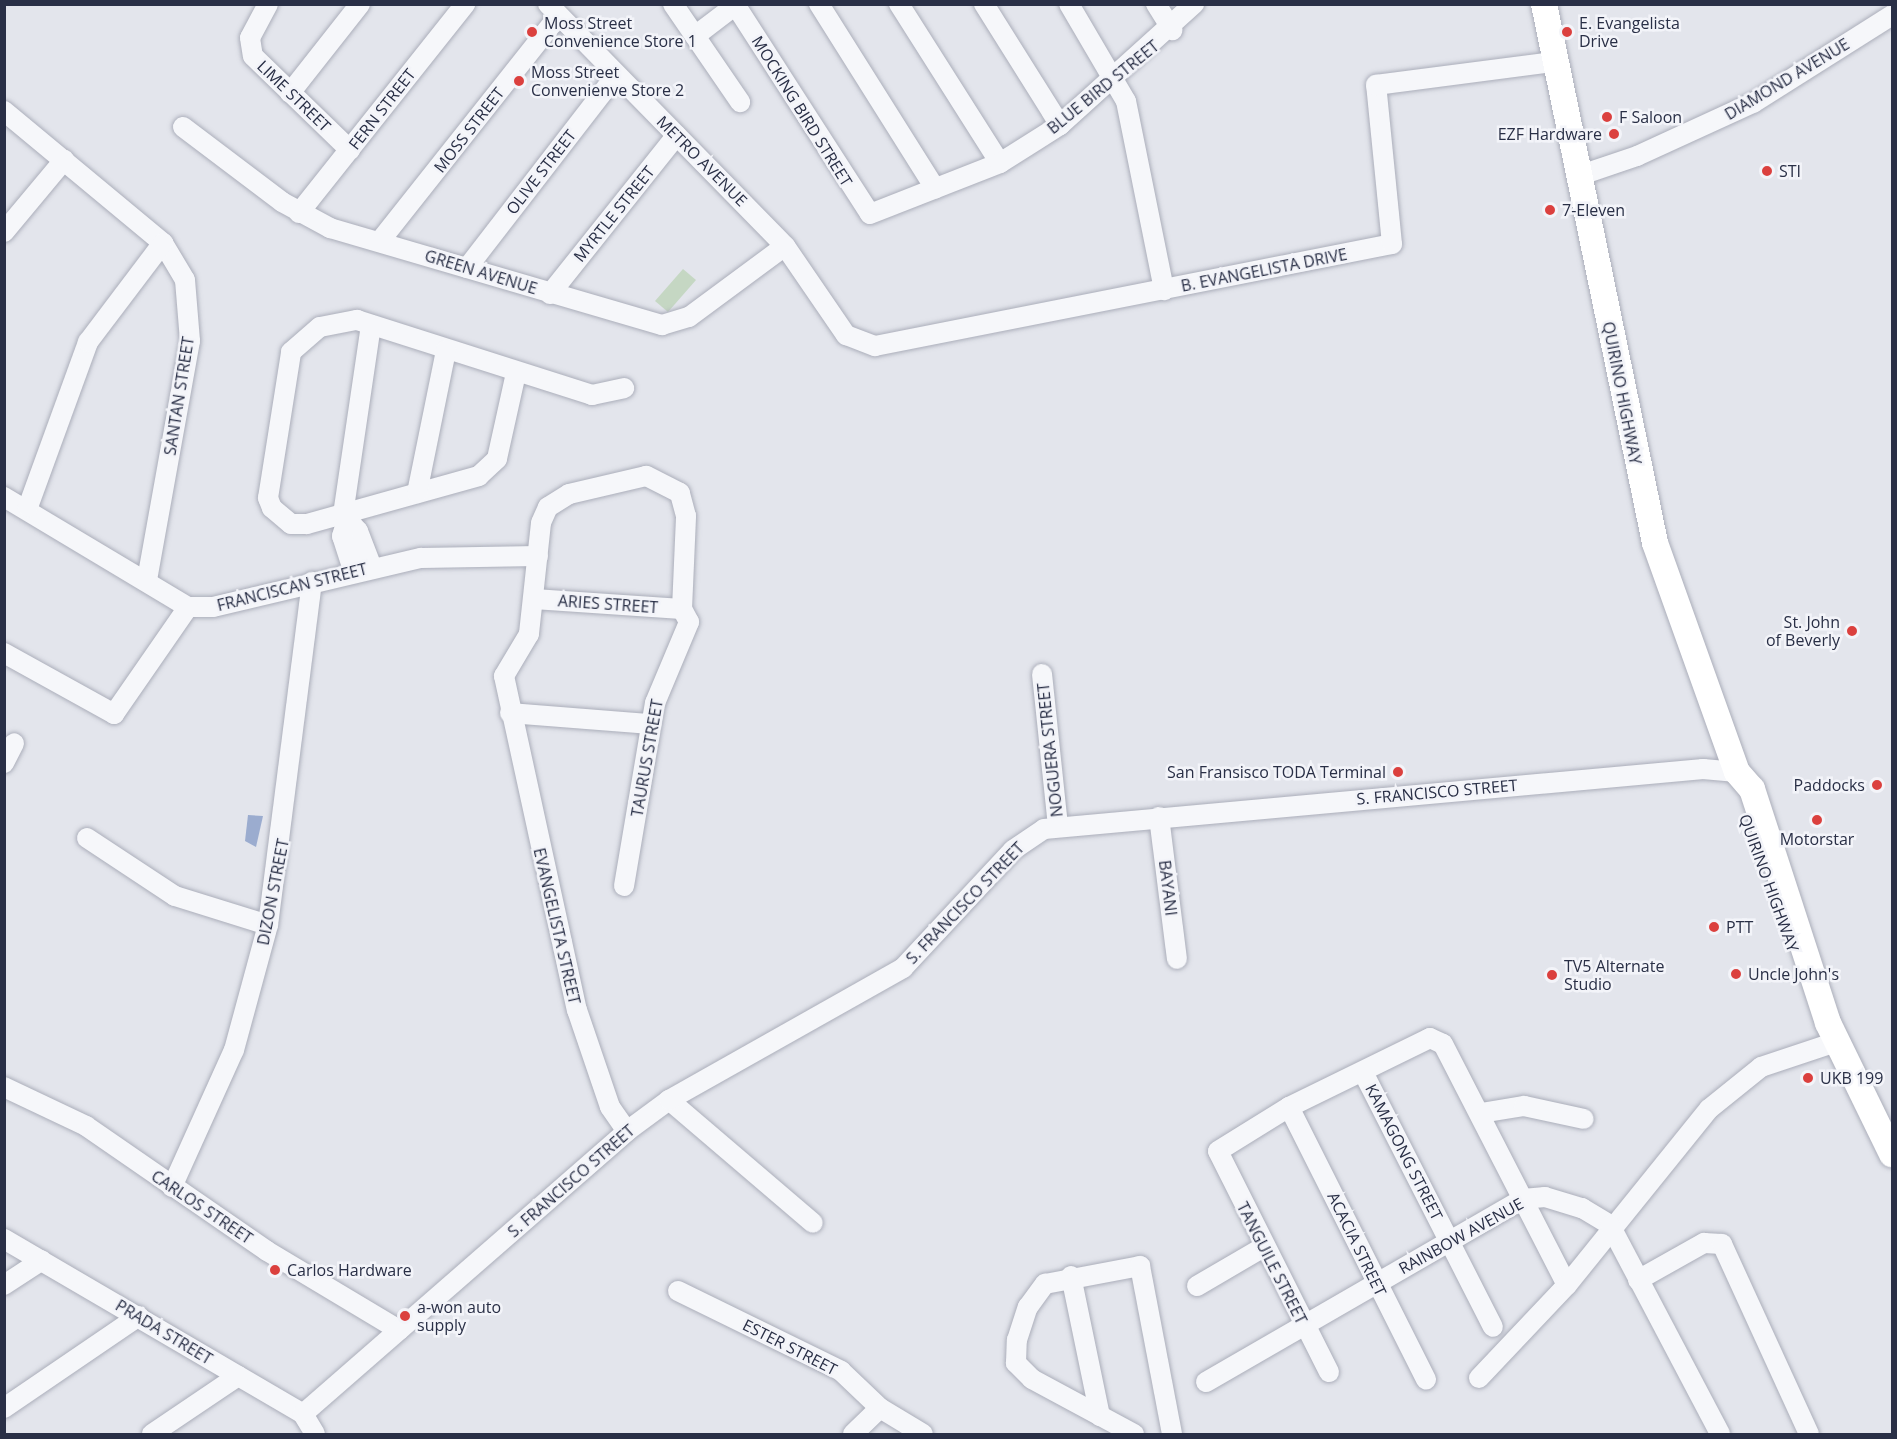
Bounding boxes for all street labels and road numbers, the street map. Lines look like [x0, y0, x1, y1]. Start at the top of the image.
street label: MOCKING BIRD STREET [748, 32, 856, 190]
street label: DIAMOND AVENUE [1721, 34, 1853, 124]
street label: BLUE BIRD STREET [1043, 36, 1163, 138]
street label: LIME STREET [253, 56, 335, 136]
street label: FERN STREET [344, 65, 420, 153]
street label: MOSS STREET [430, 84, 508, 176]
street label: METRO AVENUE [653, 112, 751, 210]
street label: OLIVE STREET [502, 126, 580, 218]
street label: MYRTLE STREET [570, 162, 658, 266]
street label: B. EVANGELISTA DRIVE [1179, 244, 1349, 296]
street label: GREEN AVENUE [422, 246, 540, 298]
street label: QUIRINO HIGHWAY [1599, 320, 1645, 466]
street label: SANTAN STREET [160, 335, 198, 457]
street label: FRANCISCAN STREET [215, 559, 369, 615]
street label: ARIES STREET [557, 591, 659, 617]
street label: NOGUERA STREET [1033, 682, 1067, 818]
street label: TAURUS STREET [627, 698, 667, 818]
street label: S. FRANCISCO STREET [1356, 775, 1518, 809]
street label: QUIRINO HIGHWAY [1735, 812, 1803, 954]
street label: DIZON STREET [253, 837, 293, 947]
street label: S. FRANCISCO STREET [902, 838, 1028, 968]
street label: EVANGELISTA STREET [530, 846, 584, 1006]
street label: BAYANI [1155, 859, 1181, 917]
street label: KAMAGONG STREET [1361, 1081, 1447, 1223]
street label: S. FRANCISCO STREET [504, 1121, 638, 1241]
street label: CARLOS STREET [148, 1166, 256, 1248]
street label: ACACIA STREET [1324, 1189, 1390, 1299]
street label: RAINBOW AVENUE [1395, 1194, 1527, 1278]
street label: TANGUILE STREET [1233, 1199, 1311, 1327]
street label: PRADA STREET [112, 1296, 216, 1368]
street label: ESTER STREET [740, 1315, 840, 1379]

